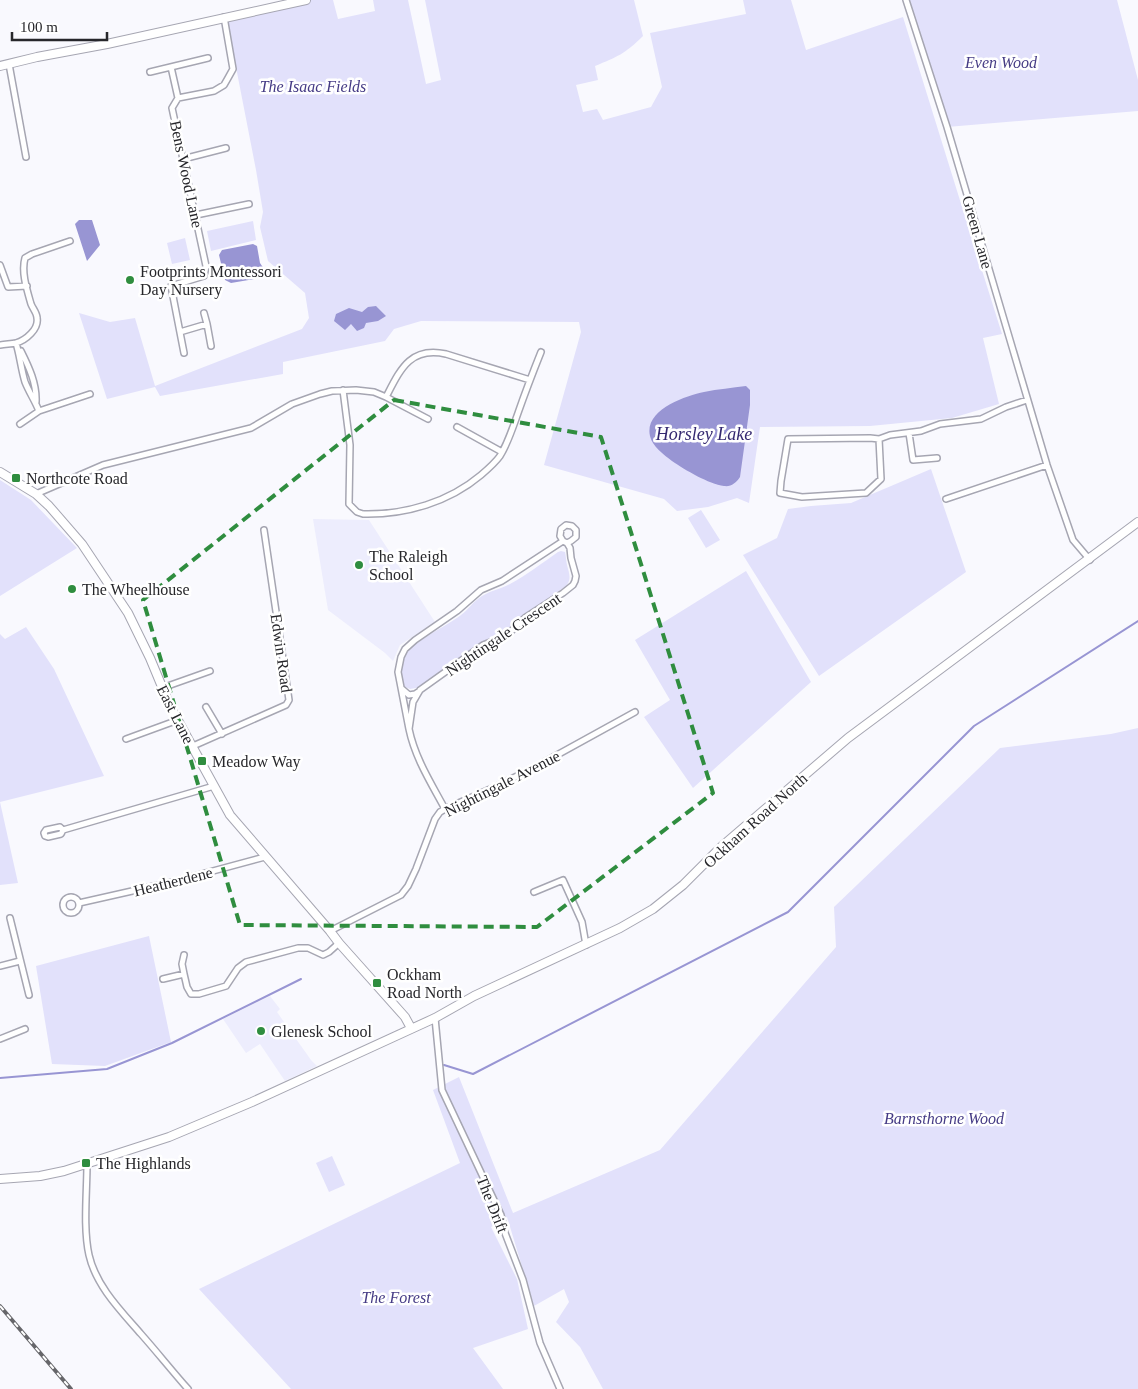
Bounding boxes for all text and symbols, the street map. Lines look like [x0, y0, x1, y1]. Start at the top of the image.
scale bar [12, 10, 108, 42]
text: 100 m [20, 19, 58, 35]
park label: Even Wood [964, 54, 1038, 71]
park label: The Isaac Fields [260, 78, 366, 95]
street label: Bens Wood Lane [167, 119, 206, 229]
street label: Green Lane [959, 194, 996, 271]
place label: Footprints Montessori Day Nursery [140, 263, 282, 299]
marker: Footprints Montessori Day Nursery [124, 274, 136, 286]
water label: Horsley Lake [655, 424, 752, 444]
place label: Northcote Road [26, 470, 128, 487]
marker: Northcote Road [10, 472, 22, 484]
place label: The Raleigh School [369, 548, 448, 583]
marker: The Raleigh School [353, 559, 365, 571]
place label: The Wheelhouse [82, 581, 190, 598]
marker: The Wheelhouse [66, 583, 78, 595]
street label: Nightingale Crescent [442, 589, 565, 680]
street label: Edwin Road [268, 613, 295, 694]
street label: East Lane [154, 682, 198, 746]
street label: Nightingale Avenue [442, 747, 563, 821]
place label: Meadow Way [212, 753, 301, 771]
marker: Meadow Way [196, 755, 208, 767]
street label: Ockham Road North [700, 769, 811, 871]
street label: Heatherdene [132, 863, 214, 900]
place label: Ockham Road North [387, 966, 462, 1001]
marker: Ockham Road North [371, 977, 383, 989]
place label: Glenesk School [271, 1023, 372, 1040]
marker: Glenesk School [255, 1025, 267, 1037]
park label: Barnsthorne Wood [884, 1110, 1005, 1127]
place label: The Highlands [96, 1155, 191, 1173]
marker: The Highlands [80, 1157, 92, 1169]
street label: The Drift [473, 1173, 512, 1236]
park label: The Forest [361, 1289, 431, 1306]

